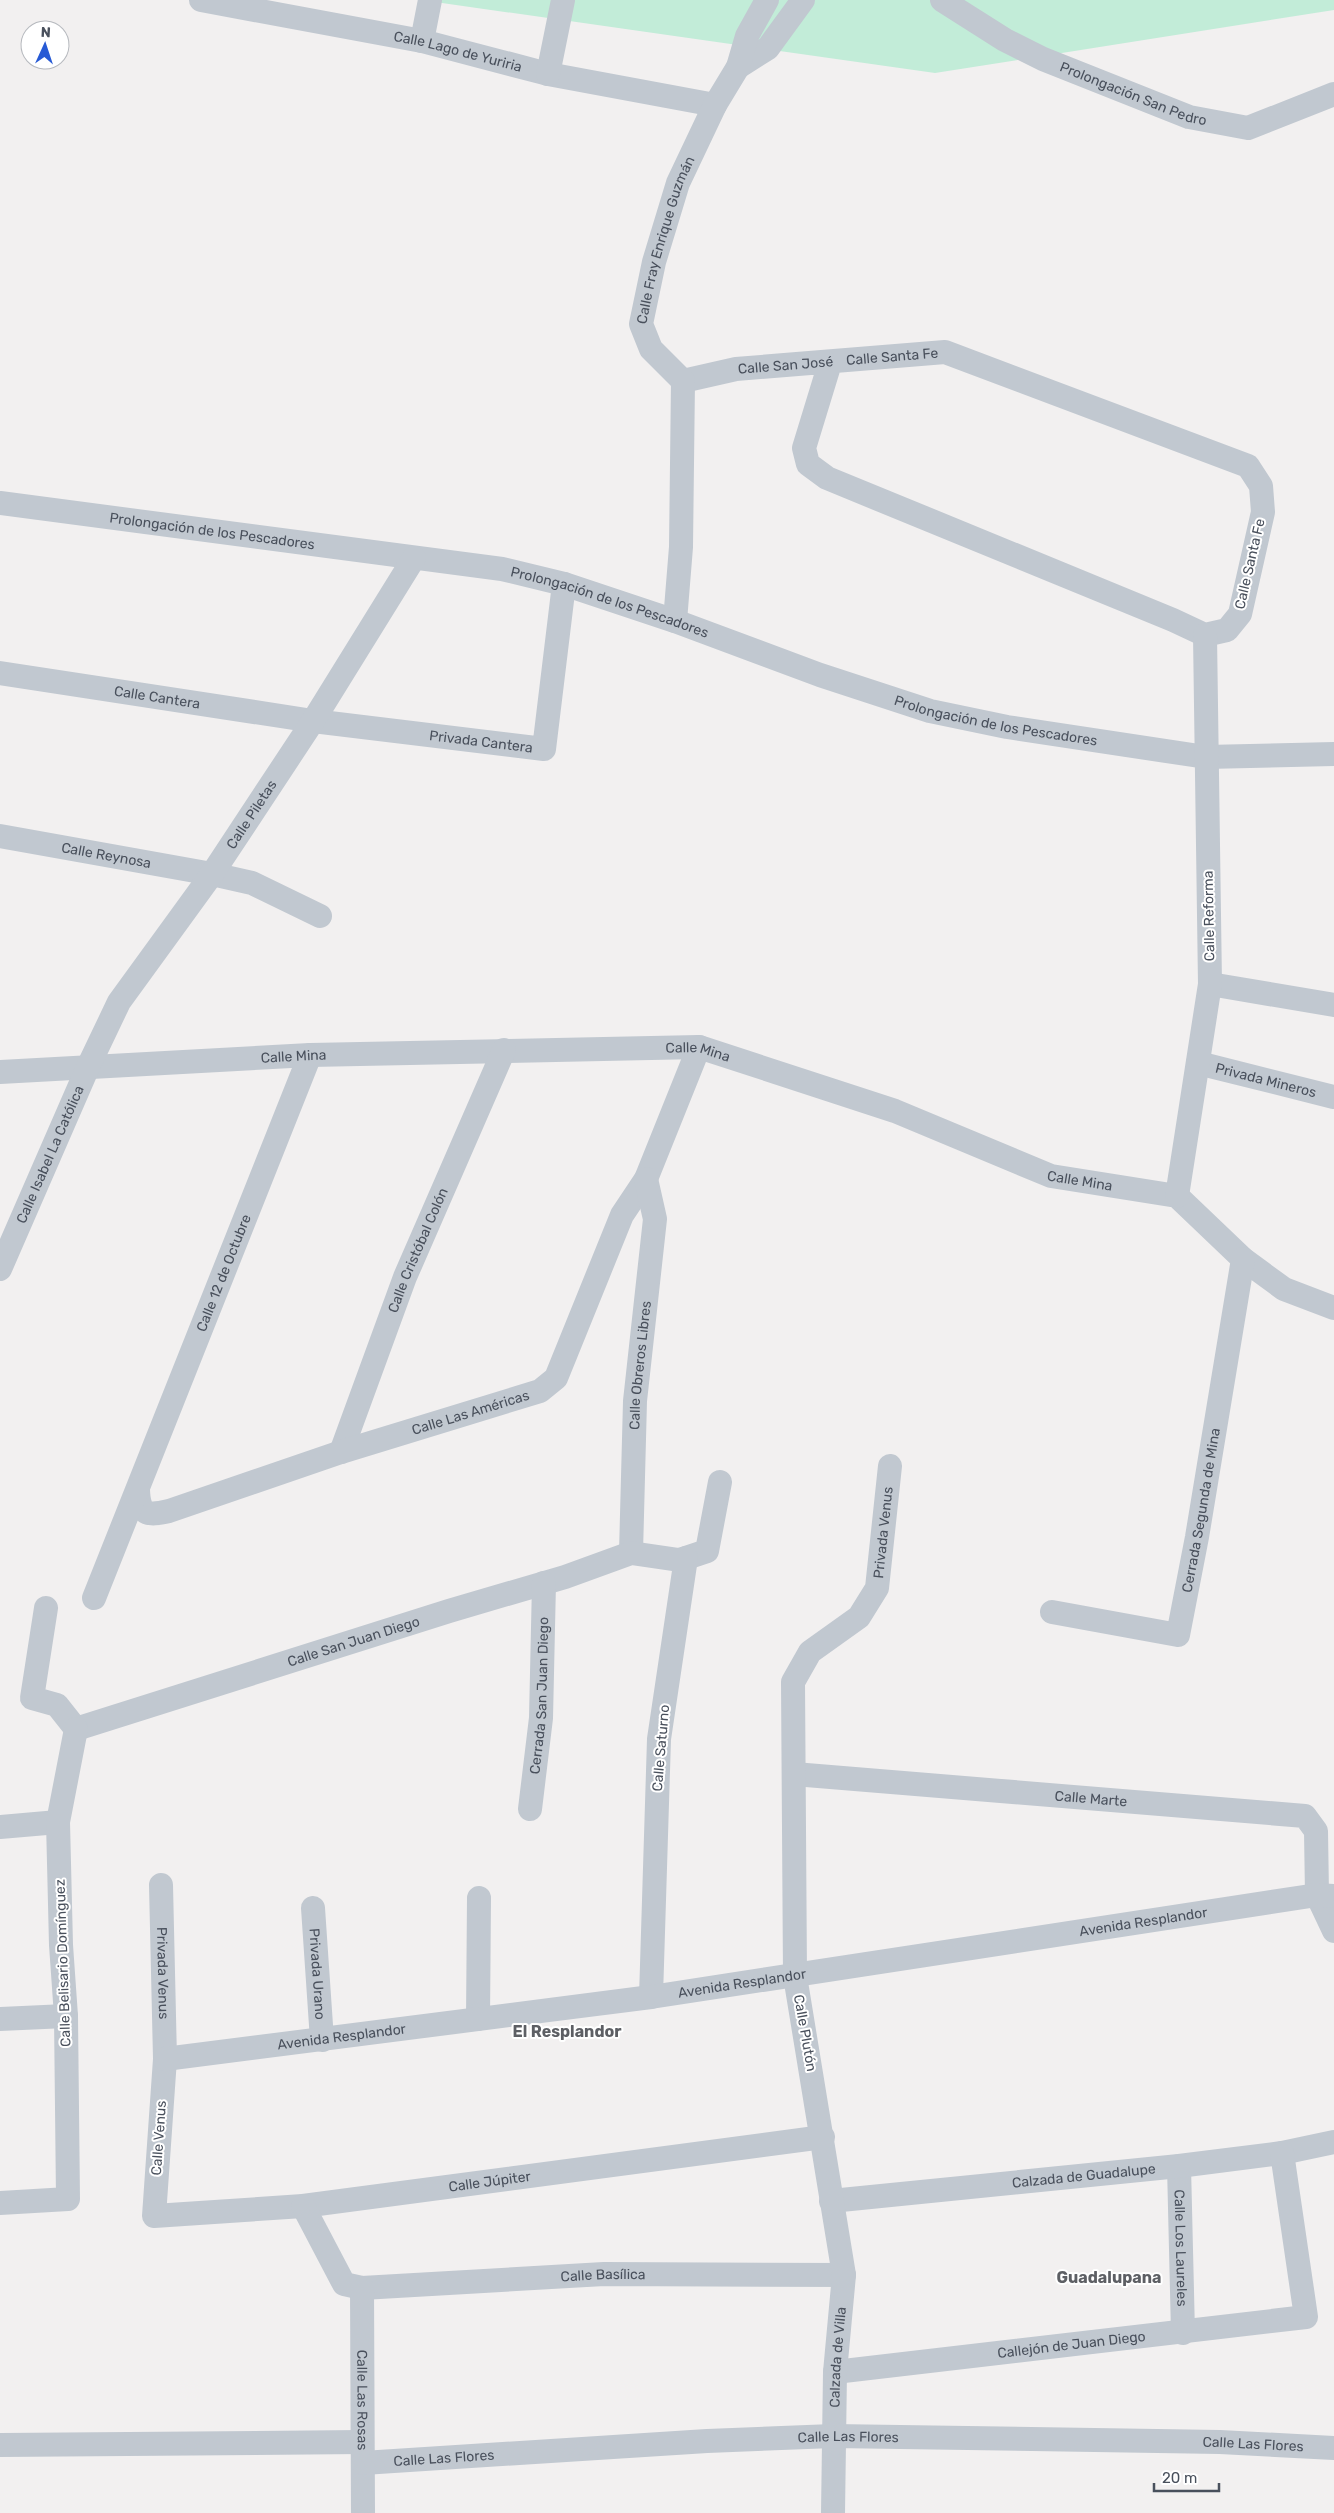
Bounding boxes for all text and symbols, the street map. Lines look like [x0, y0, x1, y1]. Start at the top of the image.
north arrow [20, 20, 70, 70]
text: N [40, 24, 51, 41]
street label: Calle Lago de Yuriria [392, 27, 524, 75]
street label: Prolongación San Pedro [1057, 58, 1208, 129]
street label: Calle Fray Enrique Guzmán [633, 153, 698, 325]
street label: Calle Santa Fe [845, 344, 939, 369]
street label: Calle San José [737, 353, 834, 377]
street label: Prolongación de los Pescadores [108, 509, 316, 553]
street label: Calle Santa Fe [1231, 517, 1269, 611]
street label: Prolongación de los Pescadores [509, 563, 711, 641]
street label: Calle Cantera [113, 682, 201, 712]
street label: Prolongación de los Pescadores [892, 691, 1098, 749]
street label: Privada Cantera [428, 727, 534, 756]
street label: Calle Piletas [222, 777, 280, 852]
street label: Calle Reynosa [60, 839, 153, 871]
street label: Calle Reforma [1200, 870, 1218, 962]
street label: Calle Mina [665, 1038, 732, 1065]
street label: Calle Mina [260, 1046, 327, 1066]
street label: Privada Mineros [1214, 1059, 1318, 1101]
street label: Calle Isabel La Católica [12, 1083, 87, 1226]
street label: Calle Mina [1046, 1167, 1114, 1194]
street label: Calle Cristóbal Colón [384, 1185, 451, 1315]
street label: Calle 12 de Octubre [192, 1211, 254, 1334]
street label: Calle Obreros Libres [626, 1300, 654, 1430]
street label: Calle Las Américas [410, 1386, 531, 1438]
street label: Cerrada Segunda de Mina [1178, 1427, 1223, 1594]
street label: Privada Venus [870, 1486, 896, 1579]
street label: Calle San Juan Diego [285, 1612, 422, 1670]
street label: Cerrada San Juan Diego [526, 1617, 552, 1775]
street label: Calle Saturno [649, 1704, 673, 1792]
street label: Calle Marte [1054, 1787, 1128, 1810]
street label: Calle Belisario Domínguez [52, 1879, 74, 2047]
street label: Avenida Resplandor [1078, 1903, 1209, 1940]
street label: Privada Venus [153, 1927, 173, 2019]
street label: Privada Urano [306, 1927, 329, 2020]
street label: Avenida Resplandor [677, 1965, 808, 2001]
street label: Calle Plutón [790, 1993, 820, 2073]
street label: Avenida Resplandor [276, 2020, 408, 2053]
district label: El Resplandor [512, 2022, 622, 2041]
street label: Calle Venus [148, 2100, 170, 2176]
street label: Calzada de Guadalupe [1011, 2160, 1157, 2191]
street label: Calle Júpiter [447, 2167, 532, 2195]
street label: Calle Los Laureles [1171, 2189, 1191, 2307]
street label: Calle Basílica [560, 2265, 646, 2285]
district label: Guadalupana [1057, 2268, 1161, 2287]
street label: Calzada de Villa [826, 2306, 850, 2408]
street label: Callejón de Juan Diego [996, 2327, 1146, 2361]
street label: Calle Las Rosas [354, 2350, 371, 2450]
street label: Calle Las Flores [797, 2427, 899, 2446]
street label: Calle Las Flores [1202, 2433, 1304, 2455]
street label: Calle Las Flores [393, 2446, 495, 2470]
scale bar [1154, 2460, 1219, 2492]
text: 20 m [1162, 2469, 1197, 2487]

